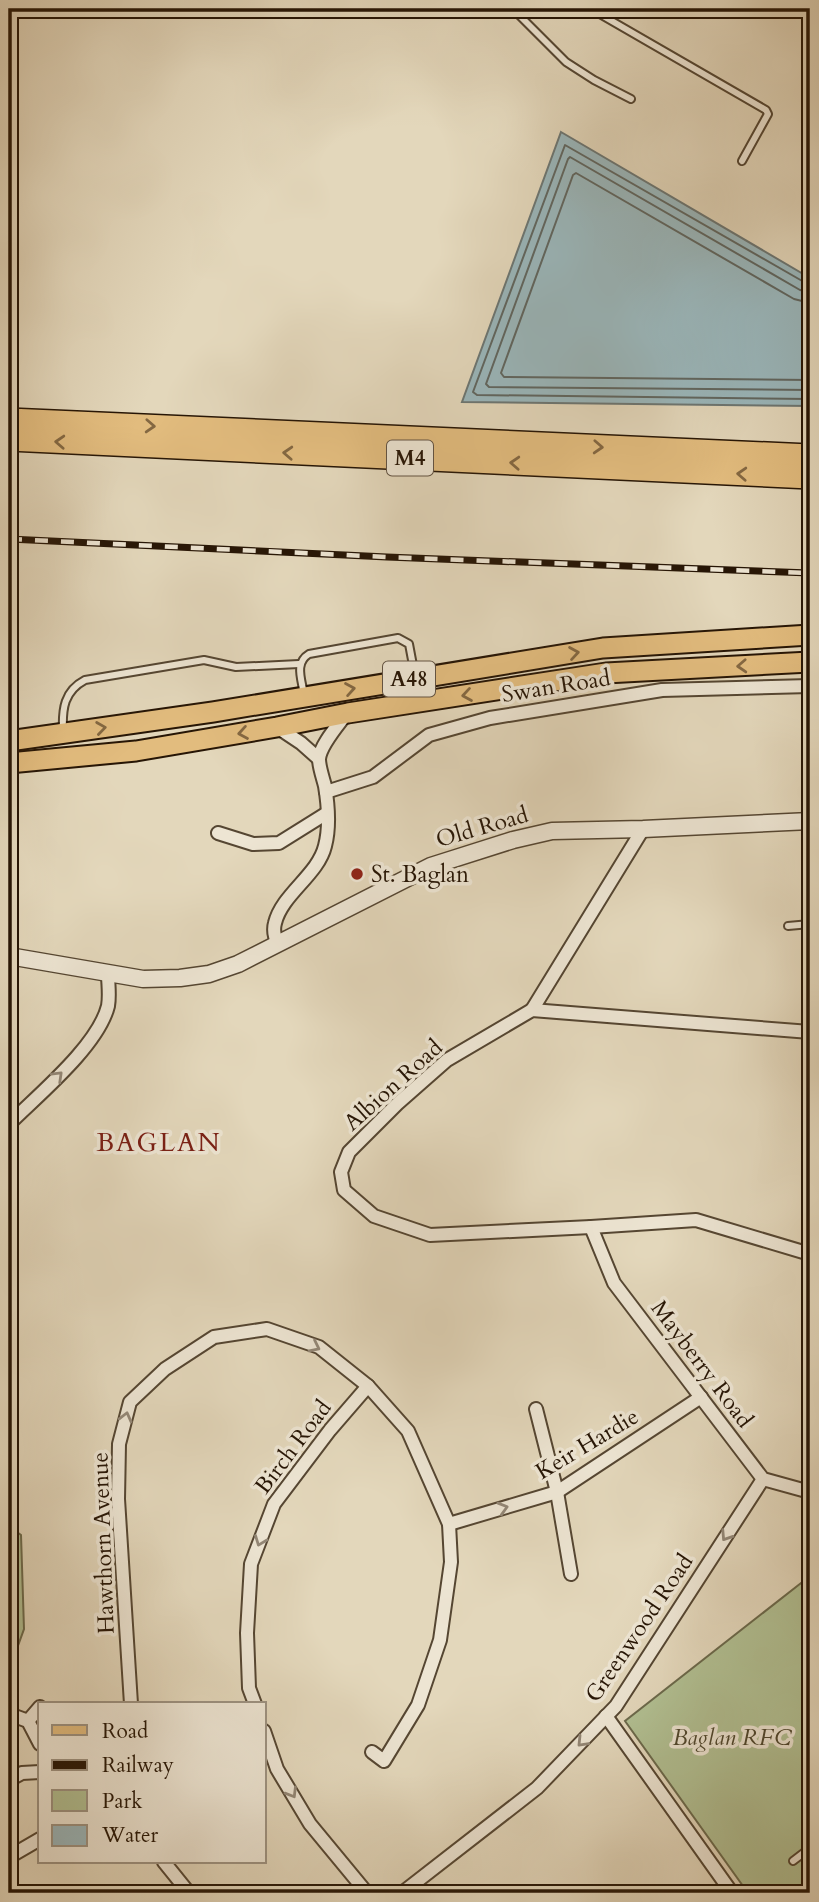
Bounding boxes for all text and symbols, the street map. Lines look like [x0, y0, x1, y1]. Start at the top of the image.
one-way arrow [145, 419, 156, 434]
one-way arrow [55, 434, 66, 449]
one-way arrow [593, 439, 604, 454]
road number: M4 [387, 440, 433, 476]
one-way arrow [282, 445, 293, 460]
one-way arrow [509, 456, 520, 471]
one-way arrow [736, 467, 747, 482]
one-way arrow [568, 645, 580, 660]
one-way arrow [736, 658, 747, 673]
road number: A48 [383, 662, 435, 696]
street label: Swan Road [499, 662, 613, 710]
one-way arrow [344, 682, 355, 697]
one-way arrow [462, 687, 473, 702]
one-way arrow [95, 721, 106, 736]
one-way arrow [237, 725, 249, 740]
street label: Old Road [432, 799, 533, 855]
place label: St. Baglan [371, 859, 469, 890]
marker: St. Baglan [349, 866, 365, 882]
street label: Albion Road [337, 1032, 450, 1138]
one-way arrow [49, 1072, 62, 1085]
district label: BAGLAN [96, 1125, 222, 1160]
street label: Mayberry Road [644, 1294, 761, 1435]
one-way arrow [308, 1339, 321, 1353]
street label: Birch Road [247, 1393, 339, 1500]
street label: Keir Hardie [530, 1401, 644, 1487]
one-way arrow [118, 1411, 132, 1423]
street label: Hawthorn Avenue [84, 1451, 122, 1635]
one-way arrow [497, 1502, 509, 1516]
one-way arrow [722, 1528, 734, 1541]
one-way arrow [254, 1534, 268, 1547]
street label: Greenwood Road [578, 1547, 701, 1708]
legend [38, 1702, 266, 1864]
text: Road [102, 1717, 148, 1746]
park label: Baglan RFC [673, 1722, 792, 1753]
one-way arrow [577, 1733, 590, 1746]
text: Railway [102, 1751, 174, 1780]
one-way arrow [284, 1786, 297, 1799]
text: Park [102, 1787, 143, 1816]
text: Water [101, 1821, 158, 1850]

